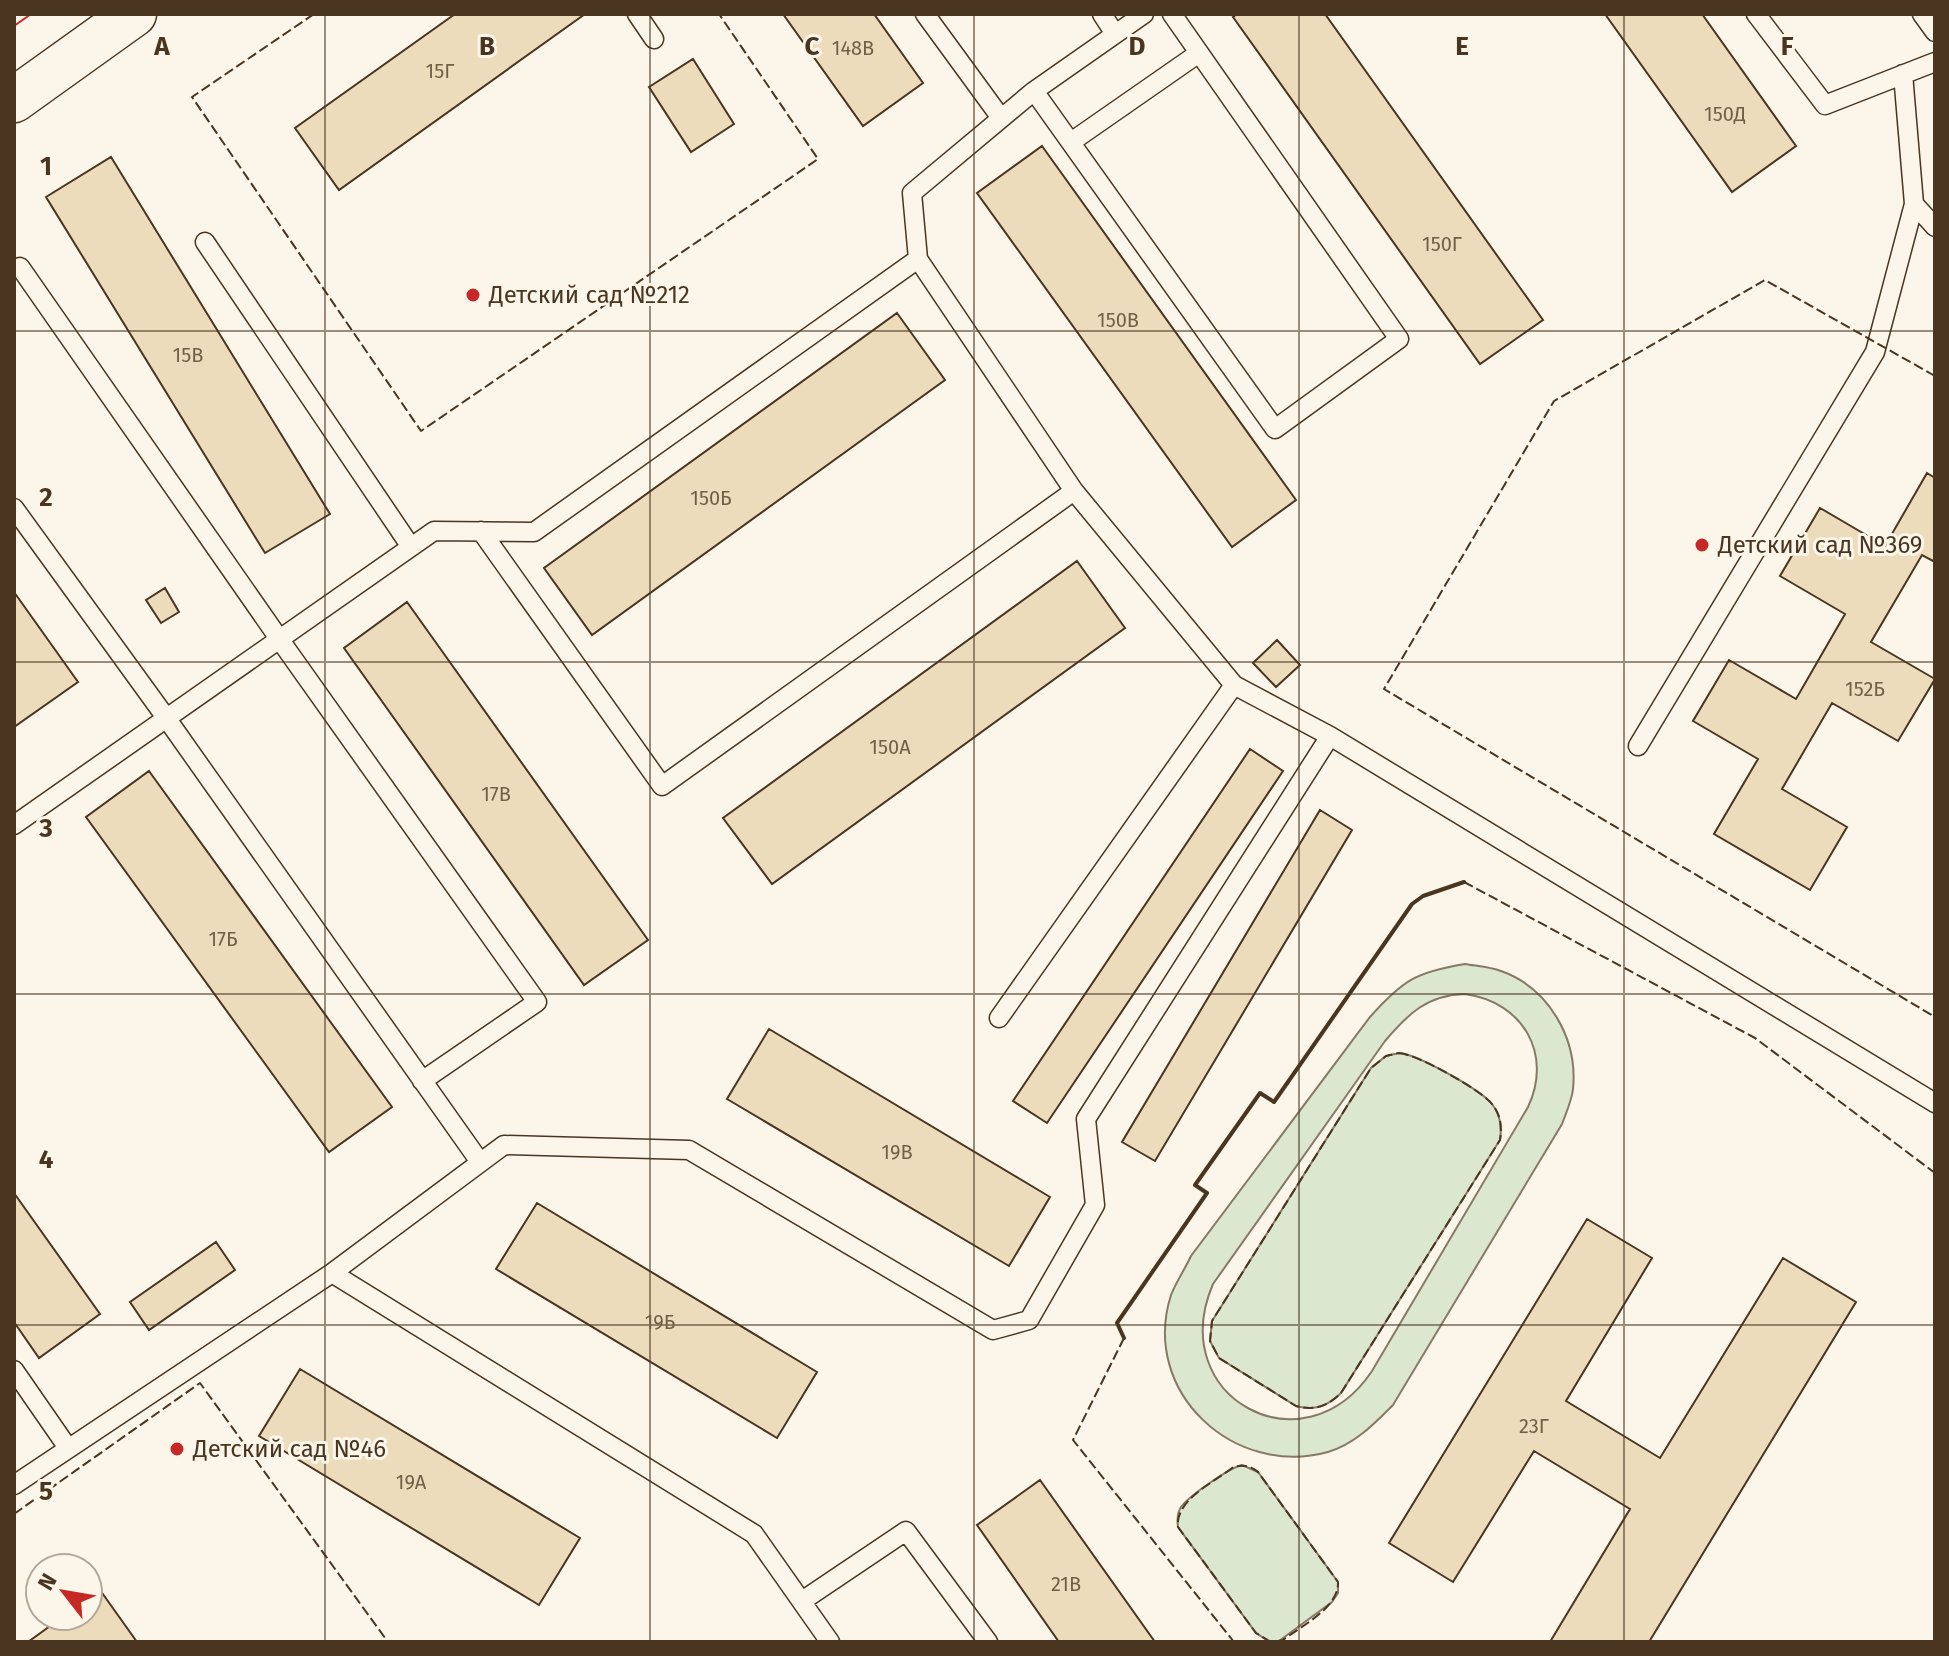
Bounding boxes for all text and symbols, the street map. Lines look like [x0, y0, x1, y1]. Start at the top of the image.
text: A [153, 31, 170, 62]
text: B [479, 31, 495, 62]
text: C [805, 31, 820, 62]
text: D [1129, 31, 1146, 62]
text: E [1455, 31, 1469, 62]
text: F [1781, 31, 1794, 62]
house number: 148В [832, 36, 874, 60]
house number: 15Г [426, 59, 454, 83]
house number: 150Д [1704, 102, 1746, 126]
text: 1 [40, 151, 52, 182]
house number: 150Г [1422, 232, 1462, 256]
place label: Детский сад №212 [488, 281, 690, 309]
marker: Детский сад №212 [464, 286, 482, 304]
house number: 150В [1097, 308, 1139, 332]
house number: 15В [173, 343, 203, 367]
text: 2 [39, 482, 53, 513]
house number: 150Б [690, 486, 732, 510]
place label: Детский сад №369 [1717, 531, 1922, 559]
marker: Детский сад №369 [1693, 536, 1711, 554]
house number: 152Б [1845, 677, 1885, 701]
house number: 150А [869, 735, 911, 759]
house number: 17В [481, 782, 511, 806]
text: 3 [38, 813, 53, 844]
house number: 17Б [208, 927, 238, 951]
house number: 19В [881, 1140, 913, 1164]
text: 4 [39, 1144, 54, 1175]
house number: 19Б [645, 1310, 675, 1334]
house number: 23Г [1519, 1414, 1549, 1438]
place label: Детский сад №46 [192, 1435, 386, 1463]
marker: Детский сад №46 [168, 1440, 186, 1458]
house number: 19А [396, 1470, 427, 1494]
text: 5 [39, 1476, 53, 1507]
north arrow [24, 1552, 104, 1632]
text: N [32, 1569, 63, 1595]
house number: 21В [1051, 1572, 1081, 1596]

